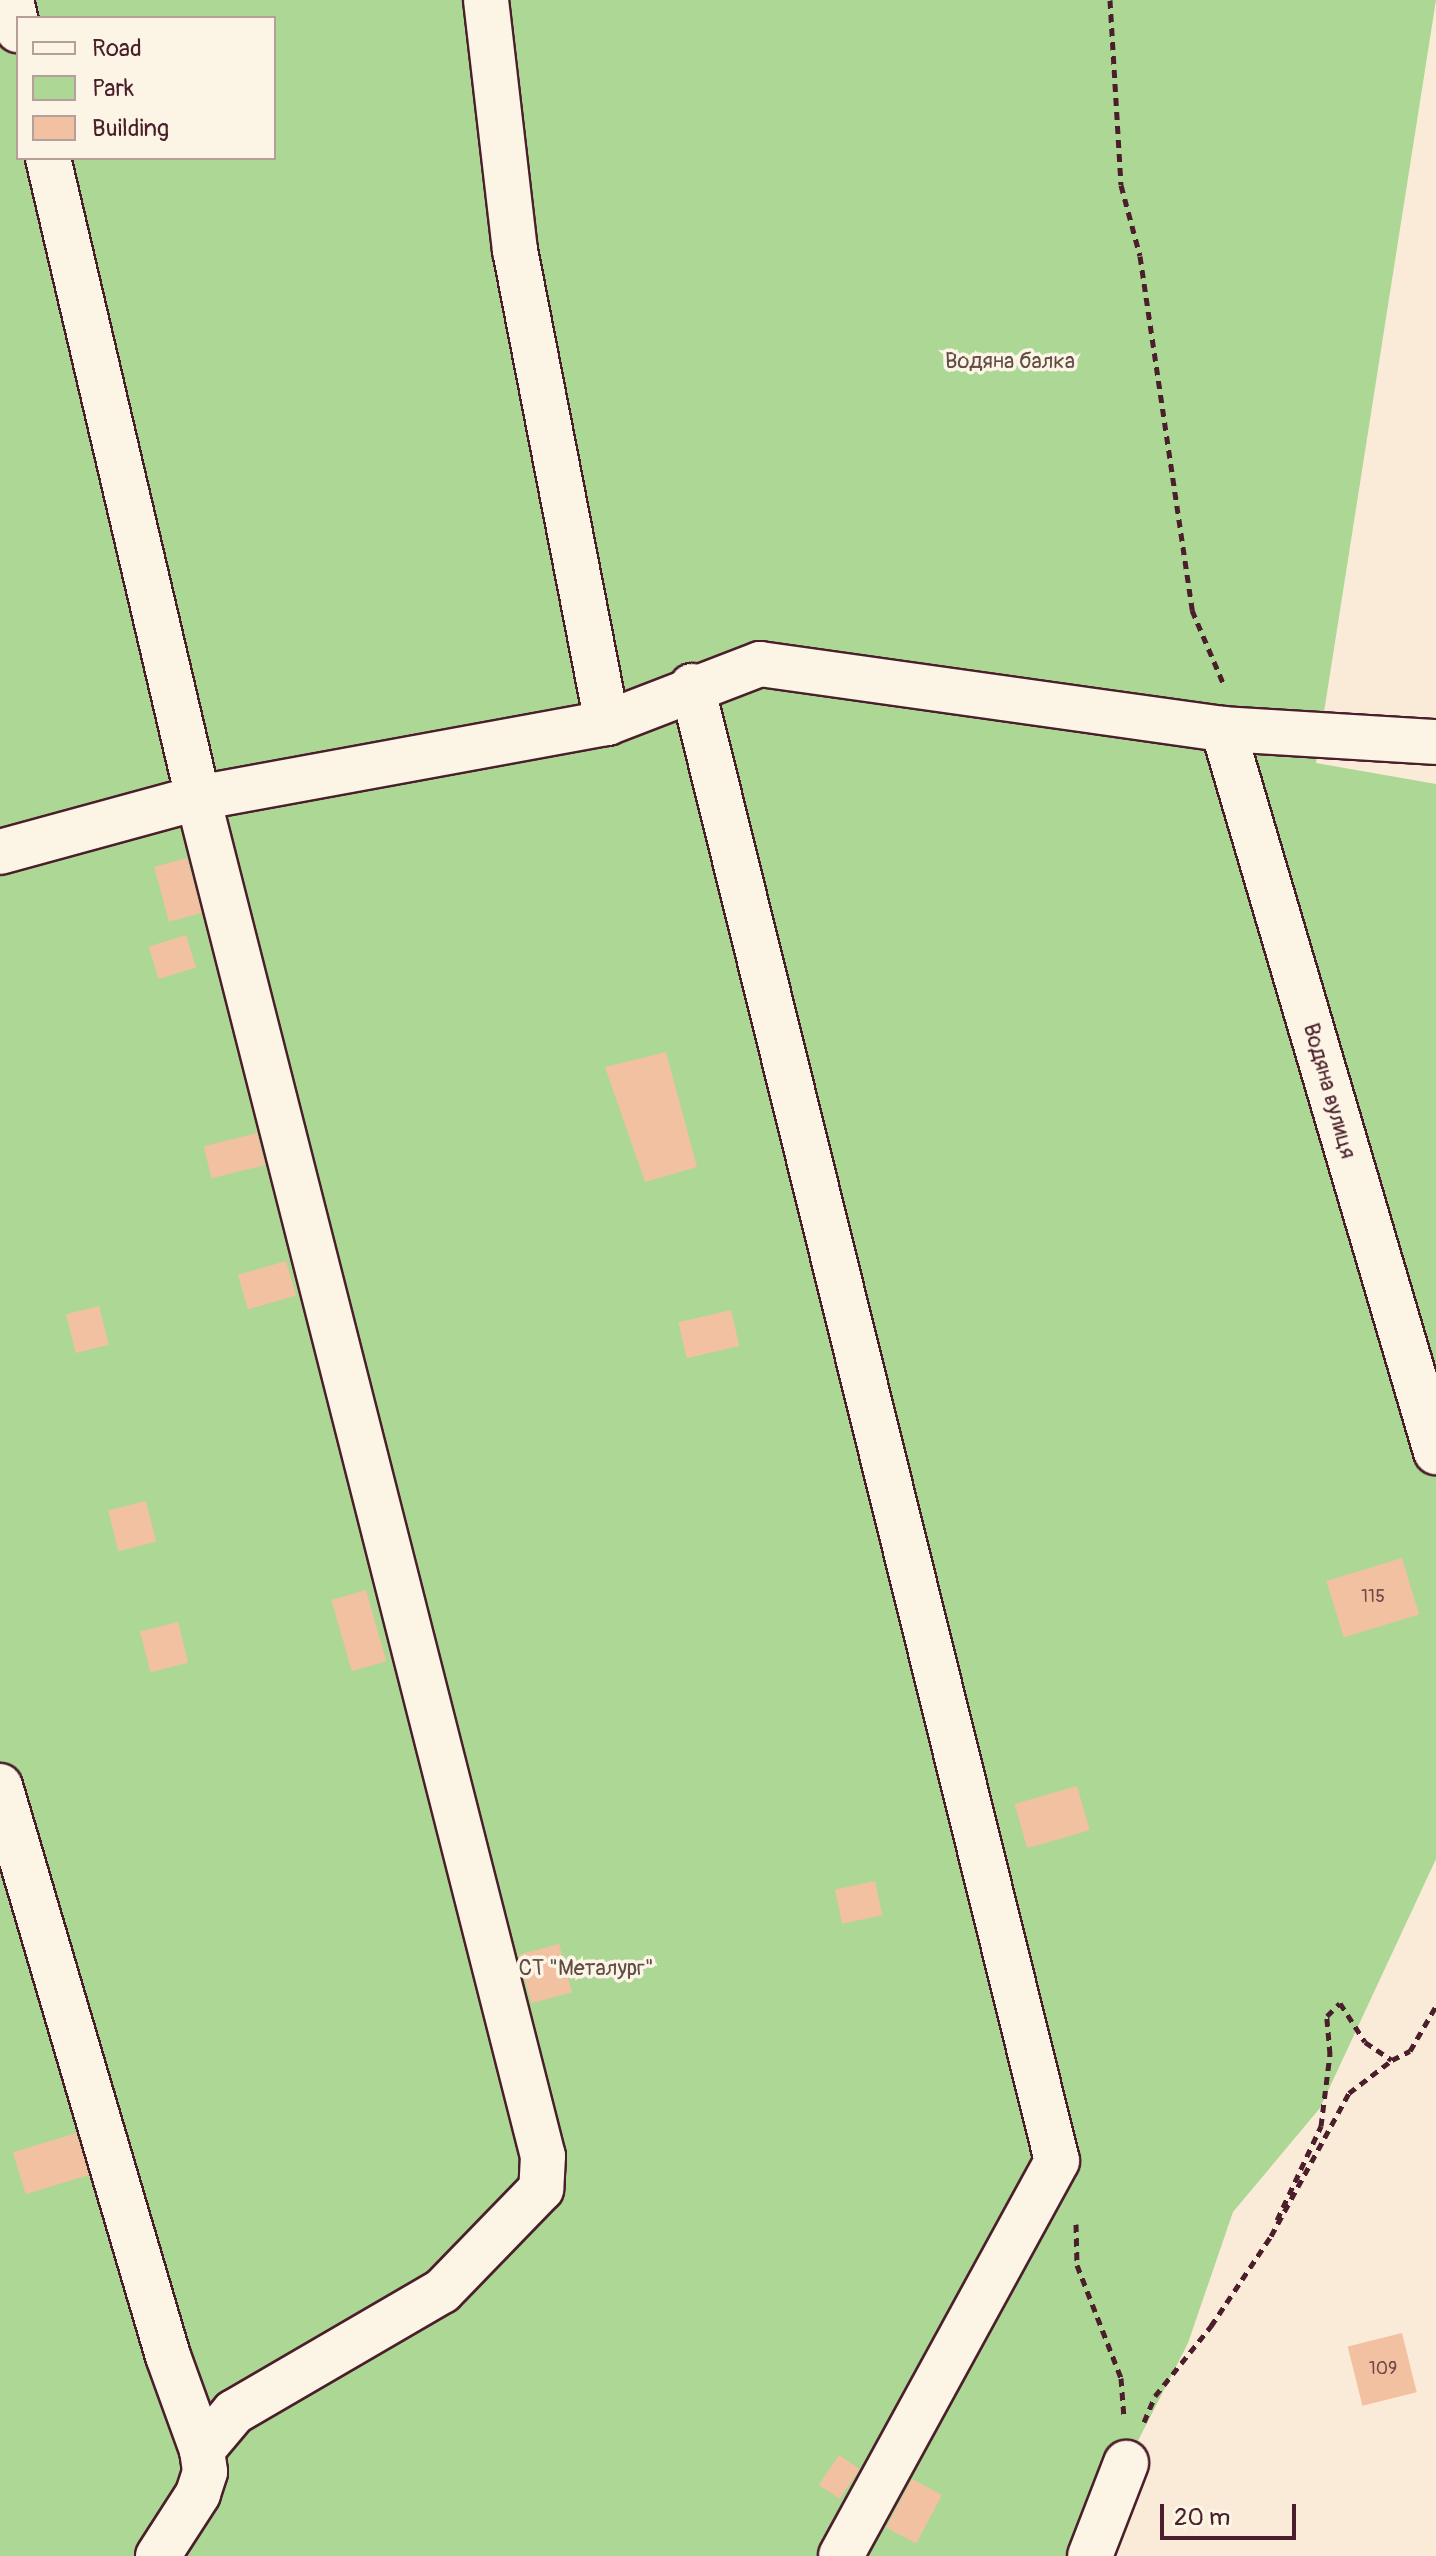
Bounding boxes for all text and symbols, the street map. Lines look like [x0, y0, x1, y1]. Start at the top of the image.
legend [16, 16, 276, 160]
text: Road [92, 34, 142, 63]
text: Park [92, 74, 134, 103]
text: Building [92, 114, 169, 143]
park label: Водяна балка [945, 349, 1075, 375]
street label: Водяна вулиця [1297, 1020, 1361, 1162]
house number: 115 [1361, 1586, 1385, 1608]
park label: СТ "Металург" [518, 1956, 654, 1982]
house number: 109 [1369, 2358, 1397, 2380]
scale bar [1164, 2488, 1300, 2538]
text: 20 m [1174, 2503, 1230, 2532]

